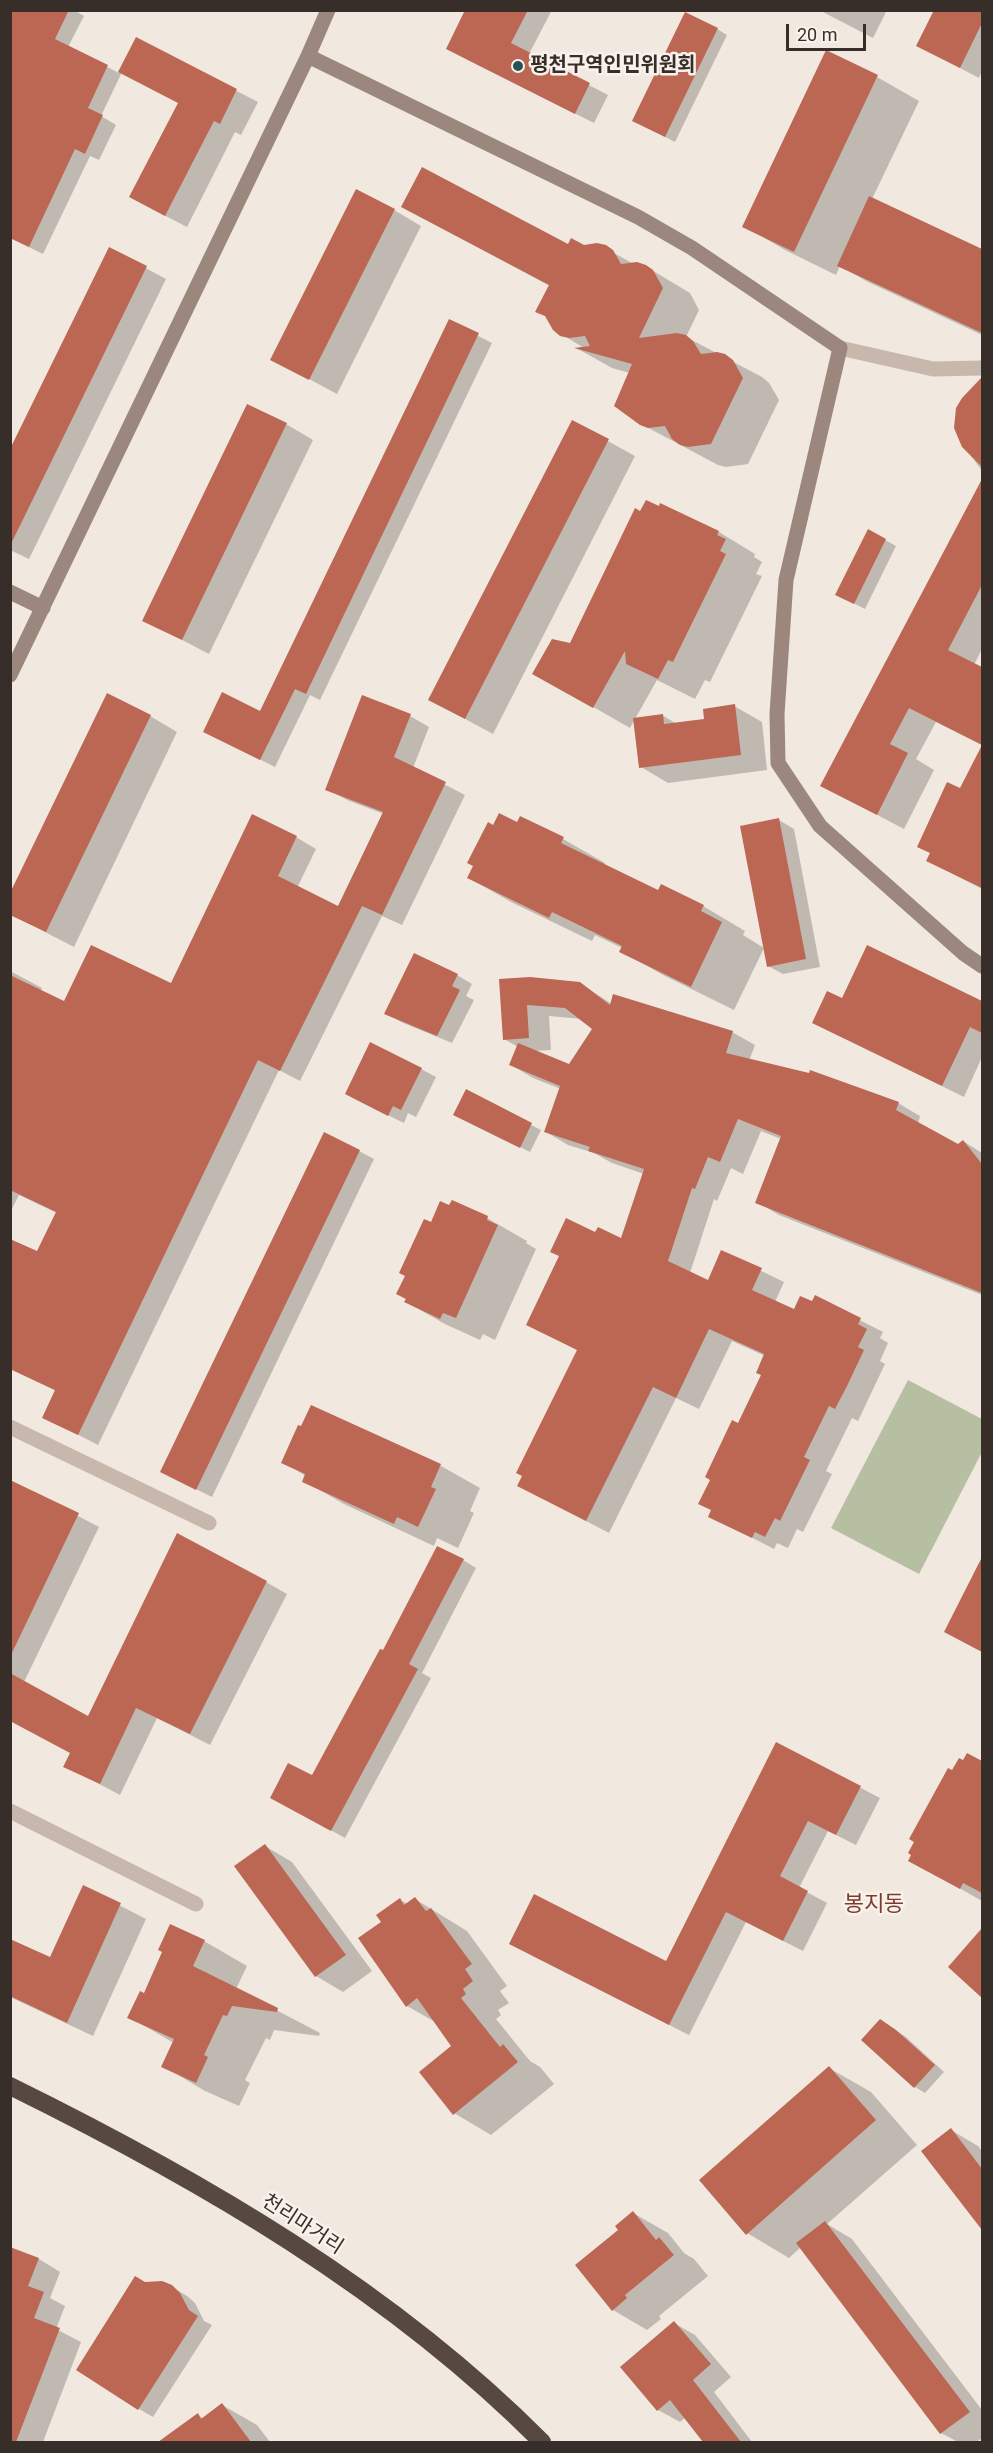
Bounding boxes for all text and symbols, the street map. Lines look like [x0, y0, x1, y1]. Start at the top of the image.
scale bar [789, 12, 868, 50]
text: 20 m [797, 24, 837, 45]
place label: 평천구역인민위원회 [530, 54, 696, 78]
marker: 평천구역인민위원회 [511, 59, 525, 73]
district label: 봉지동 [844, 1892, 904, 1918]
street label: 천리마거리 [257, 2190, 347, 2260]

